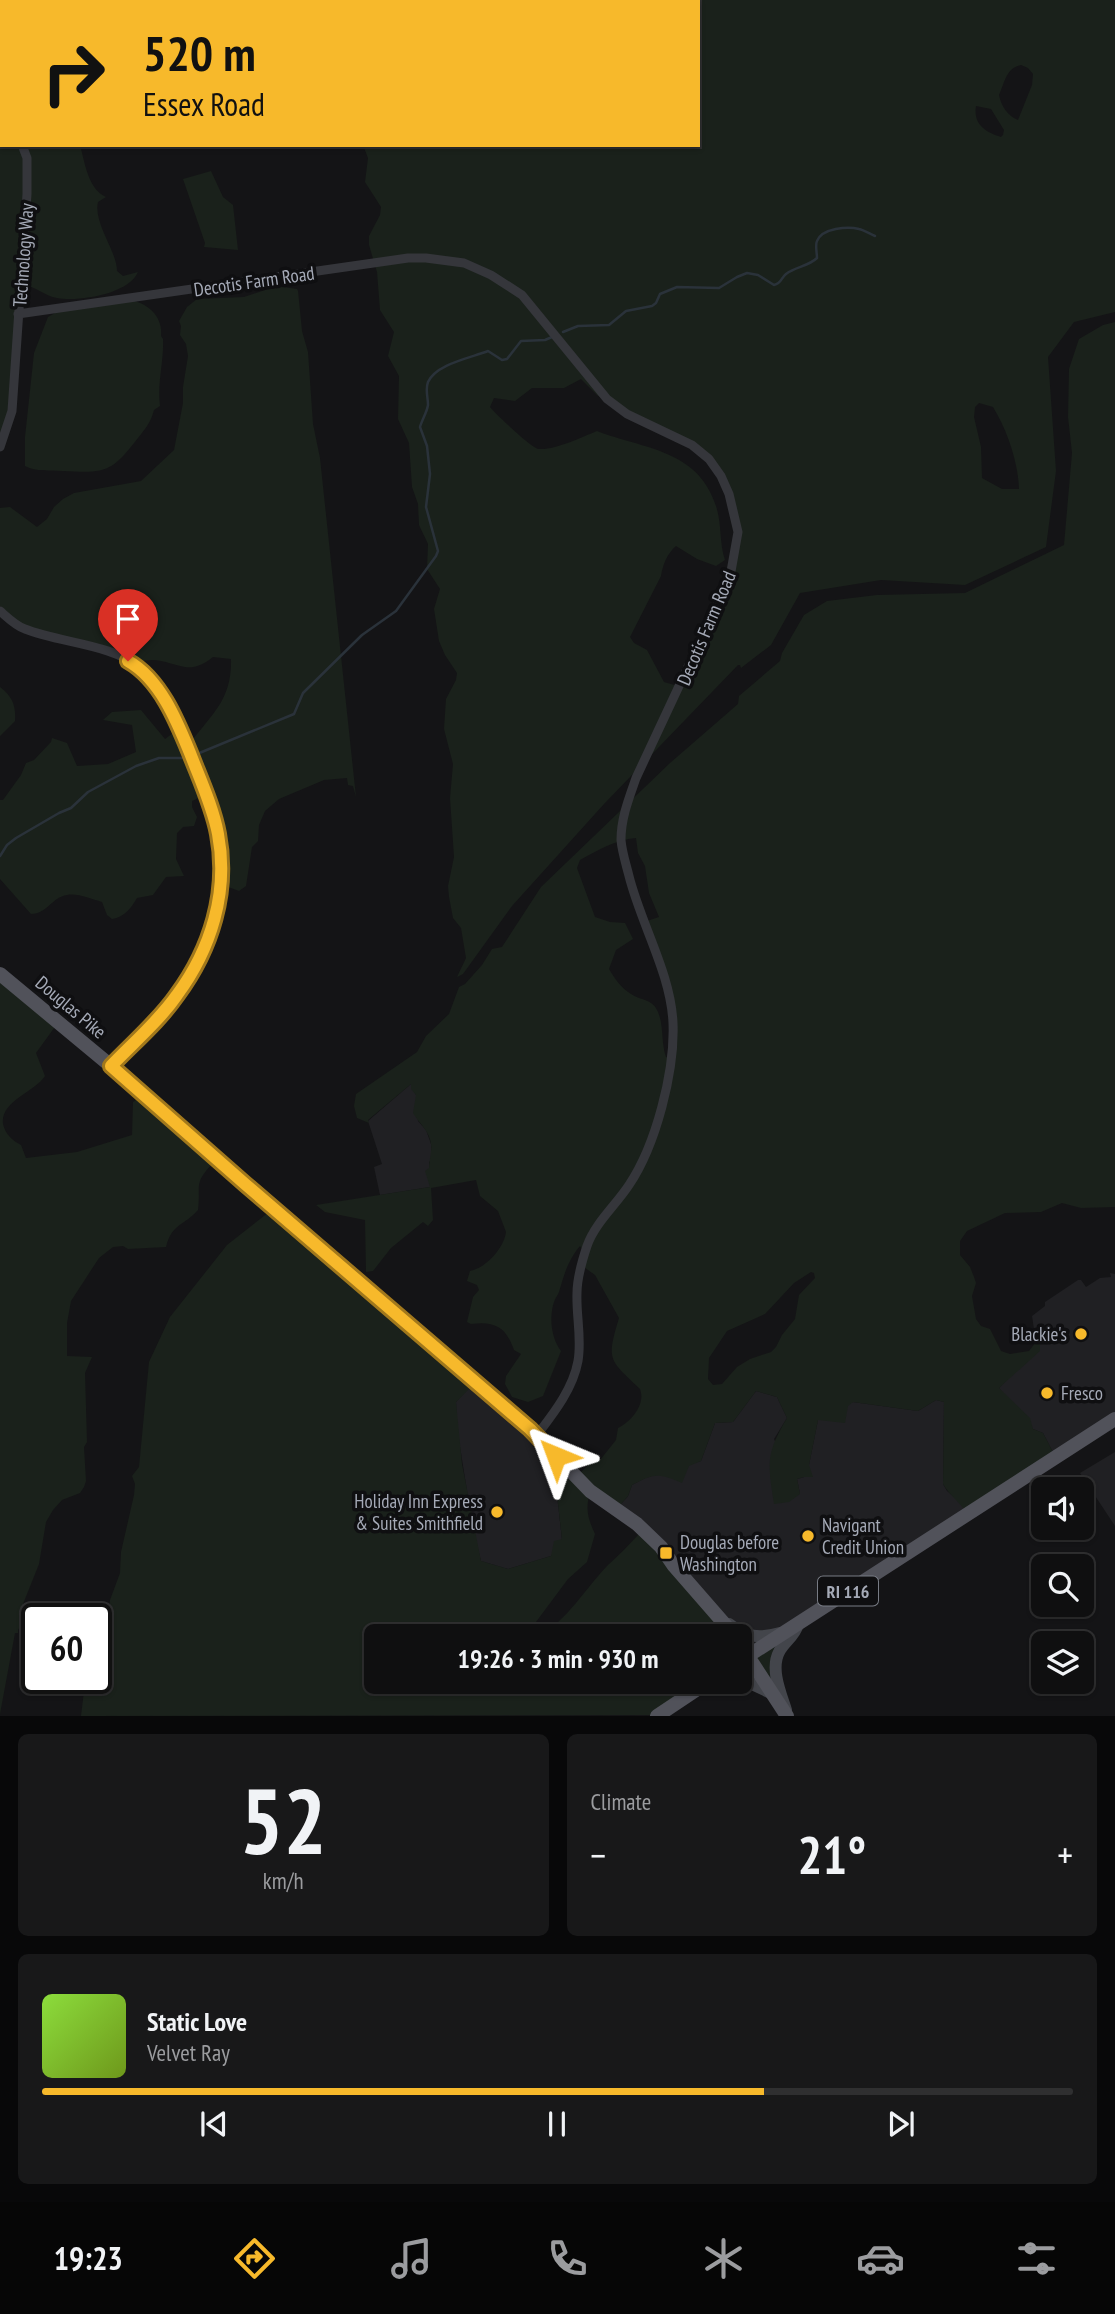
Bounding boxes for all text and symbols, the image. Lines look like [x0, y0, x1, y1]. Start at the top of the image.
text: 520 m [143, 21, 256, 85]
icon: right [28, 28, 119, 119]
text: Essex Road [143, 83, 265, 125]
street label: Technology Way [7, 201, 39, 308]
street label: Decotis Farm Road [192, 261, 316, 301]
street label: Decotis Farm Road [671, 567, 741, 689]
pin [98, 589, 158, 661]
icon: arrive [109, 600, 147, 638]
street label: Douglas Pike [31, 971, 111, 1044]
place label: Blackie's [1011, 1322, 1067, 1346]
marker: Blackie's [1073, 1326, 1089, 1342]
place label: Fresco [1061, 1381, 1103, 1405]
marker: Fresco [1039, 1385, 1055, 1401]
position arrow [519, 1419, 593, 1493]
map controls [1031, 1477, 1094, 1694]
button: sound [1031, 1477, 1094, 1540]
place label: Holiday Inn Express & Suites Smithfield [354, 1489, 483, 1535]
marker: Holiday Inn Express & Suites Smithfield [489, 1504, 505, 1520]
place label: Navigant Credit Union [822, 1513, 904, 1559]
marker: Navigant Credit Union [800, 1528, 816, 1544]
place label: Douglas before Washington [680, 1530, 779, 1576]
marker: Douglas before Washington [658, 1545, 674, 1561]
button: search [1031, 1554, 1094, 1617]
road number: RI 116 [818, 1576, 878, 1606]
speed limit sign: 60 [21, 1603, 112, 1694]
button: layers [1031, 1631, 1094, 1694]
text: 19:26 · 3 min · 930 m [458, 1642, 658, 1675]
text: 52 [240, 1761, 327, 1879]
text: Climate [591, 1787, 651, 1816]
text: 21° [797, 1821, 866, 1888]
text: − [591, 1830, 606, 1879]
text: + [1057, 1830, 1073, 1879]
text: km/h [263, 1866, 304, 1895]
text: Static Love [147, 2005, 247, 2038]
text: Velvet Ray [147, 2038, 230, 2067]
icon: previous [195, 2105, 233, 2143]
icon: pause [538, 2105, 576, 2143]
icon: next [882, 2105, 920, 2143]
icon: directions [230, 2234, 279, 2283]
icon: music [387, 2234, 436, 2283]
icon: phone [543, 2234, 592, 2283]
icon: climate [699, 2234, 748, 2283]
icon: car [856, 2234, 905, 2283]
icon: filters [1012, 2234, 1061, 2283]
text: 19:23 [54, 2237, 123, 2279]

